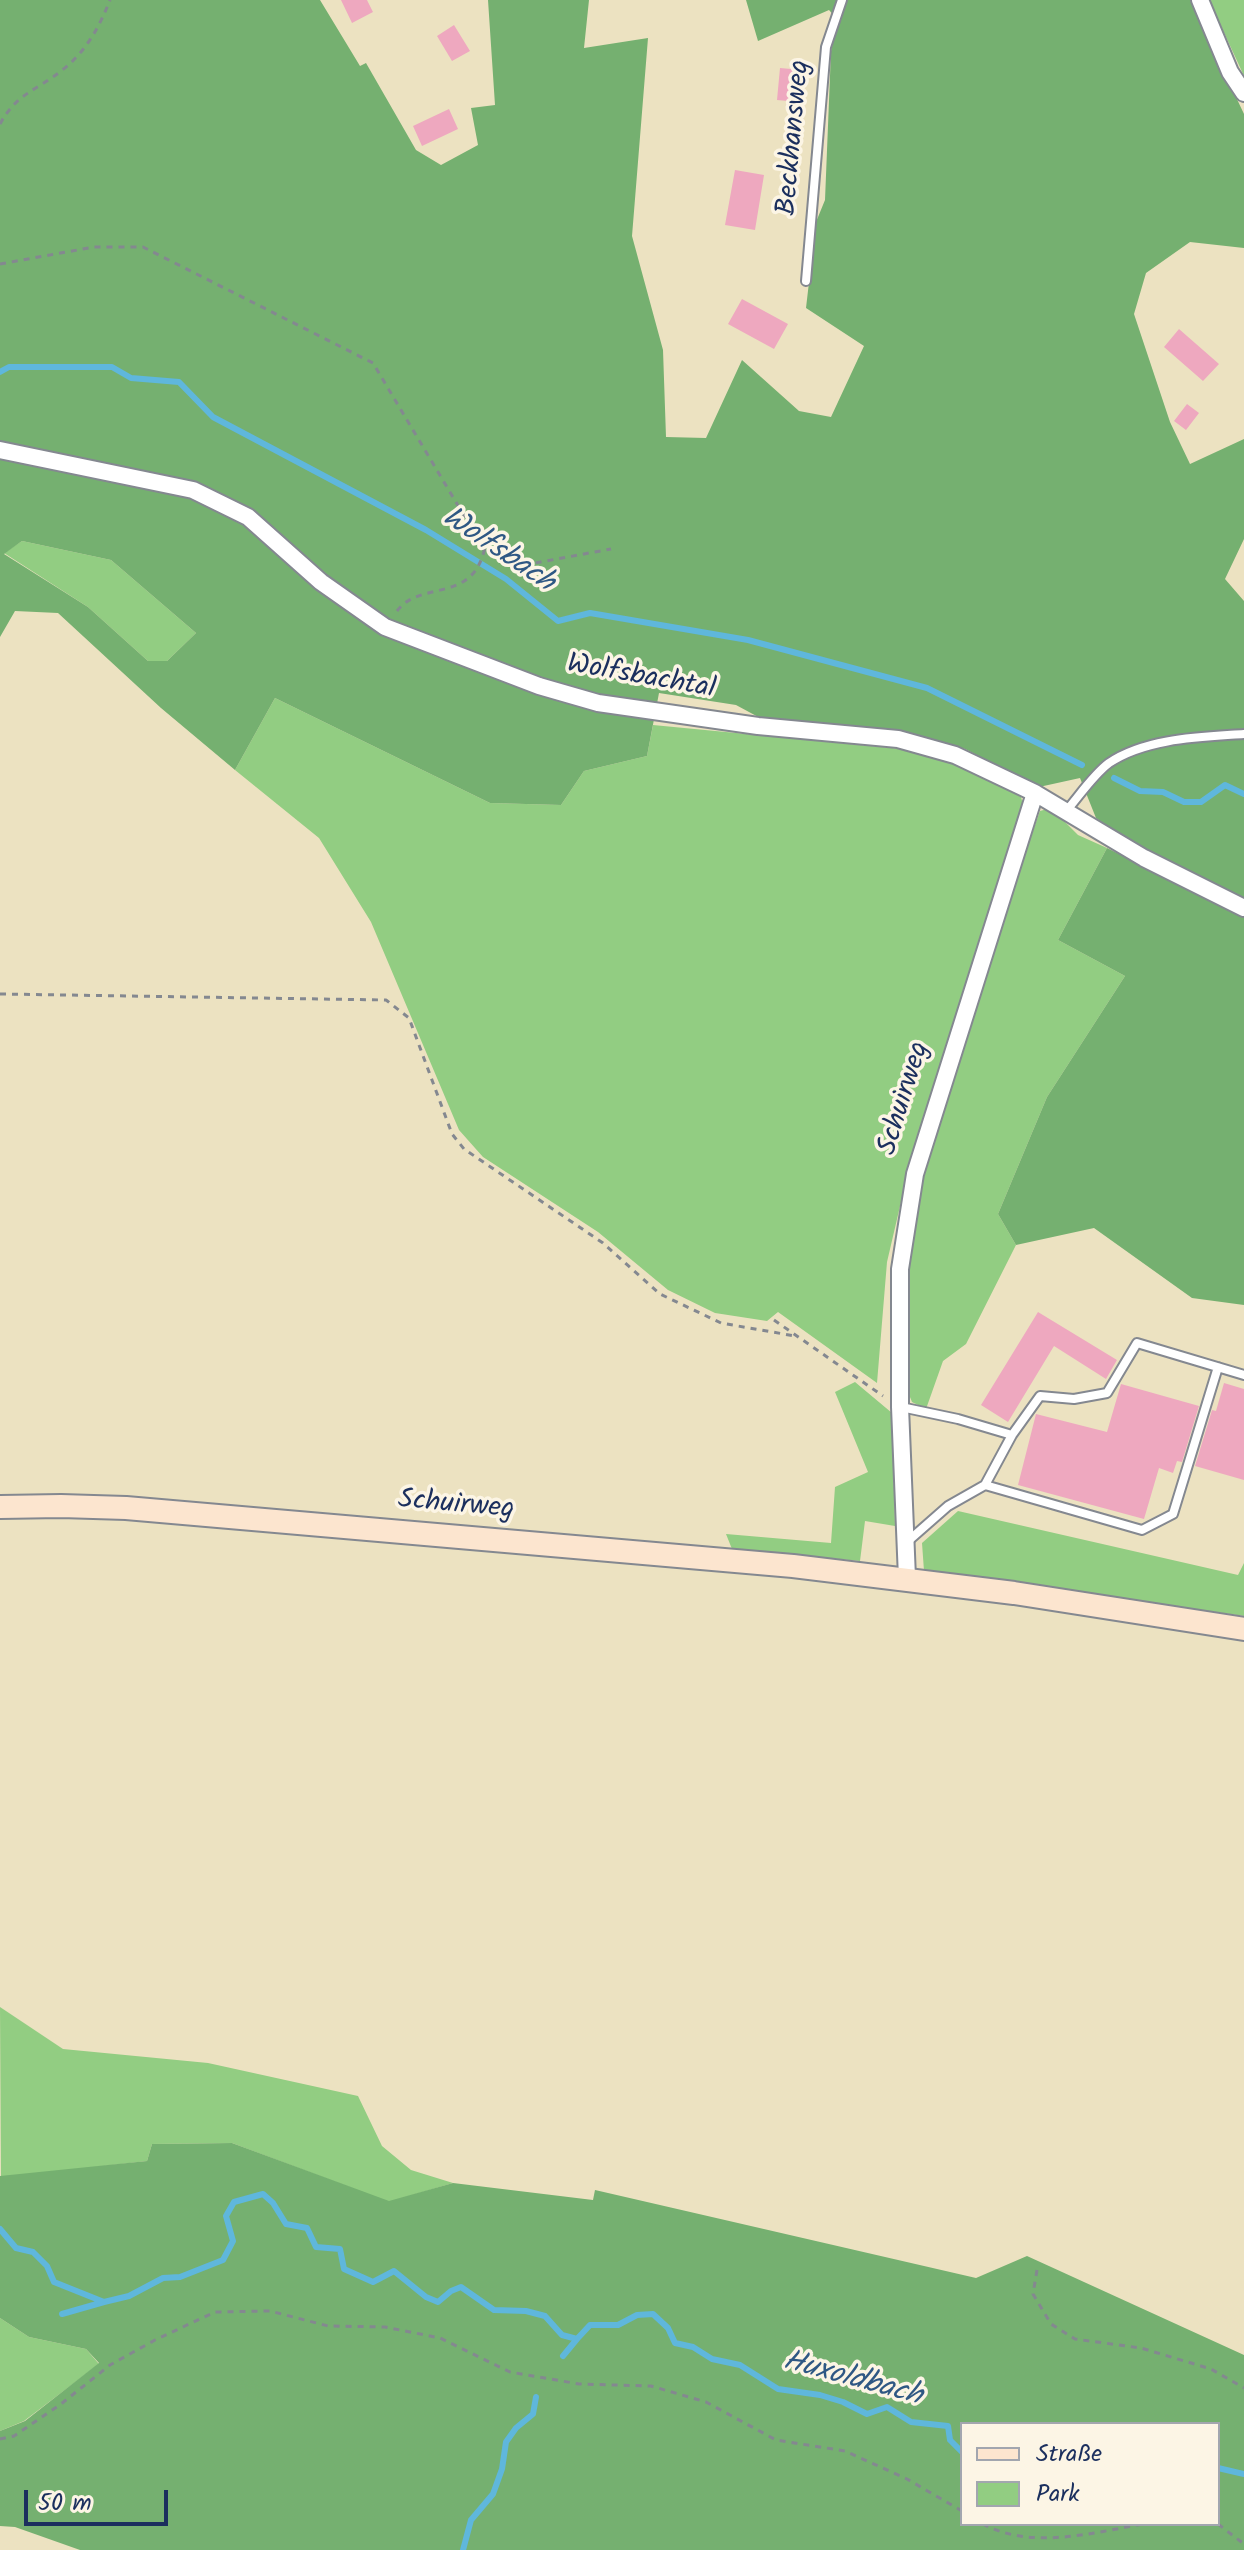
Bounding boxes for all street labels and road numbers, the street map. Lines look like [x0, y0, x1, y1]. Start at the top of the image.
street label: Beckhansweg [772, 59, 820, 217]
street label: Wolfsbachtal [564, 649, 718, 709]
street label: Schuirweg [873, 1038, 939, 1160]
street label: Schuirweg [397, 1485, 515, 1529]

